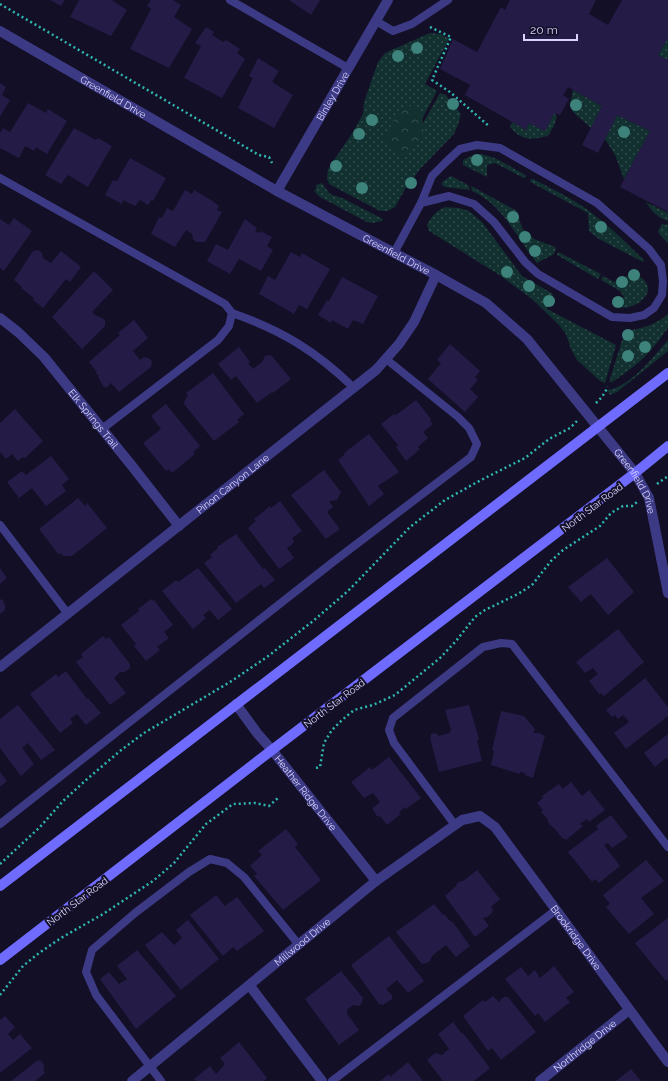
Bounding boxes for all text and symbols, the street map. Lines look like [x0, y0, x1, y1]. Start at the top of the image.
scale bar [524, 16, 577, 42]
text: 20 m [530, 23, 558, 37]
street label: Binley Drive [314, 70, 351, 123]
street label: Greenfield Drive [78, 74, 148, 120]
street label: Greenfield Drive [361, 232, 432, 277]
street label: Elk Springs Trail [66, 387, 121, 451]
street label: Greenfield Drive [612, 447, 657, 515]
street label: Pinon Canyon Lane [194, 452, 271, 516]
street label: North Star Road [560, 481, 625, 534]
street label: North Star Road [302, 677, 367, 730]
street label: Heather Ridge Drive [272, 753, 339, 833]
street label: North Star Road [45, 875, 110, 928]
street label: Brookridge Drive [548, 903, 603, 972]
street label: Millwood Drive [272, 916, 333, 968]
street label: Northridge Drive [551, 1018, 618, 1074]

